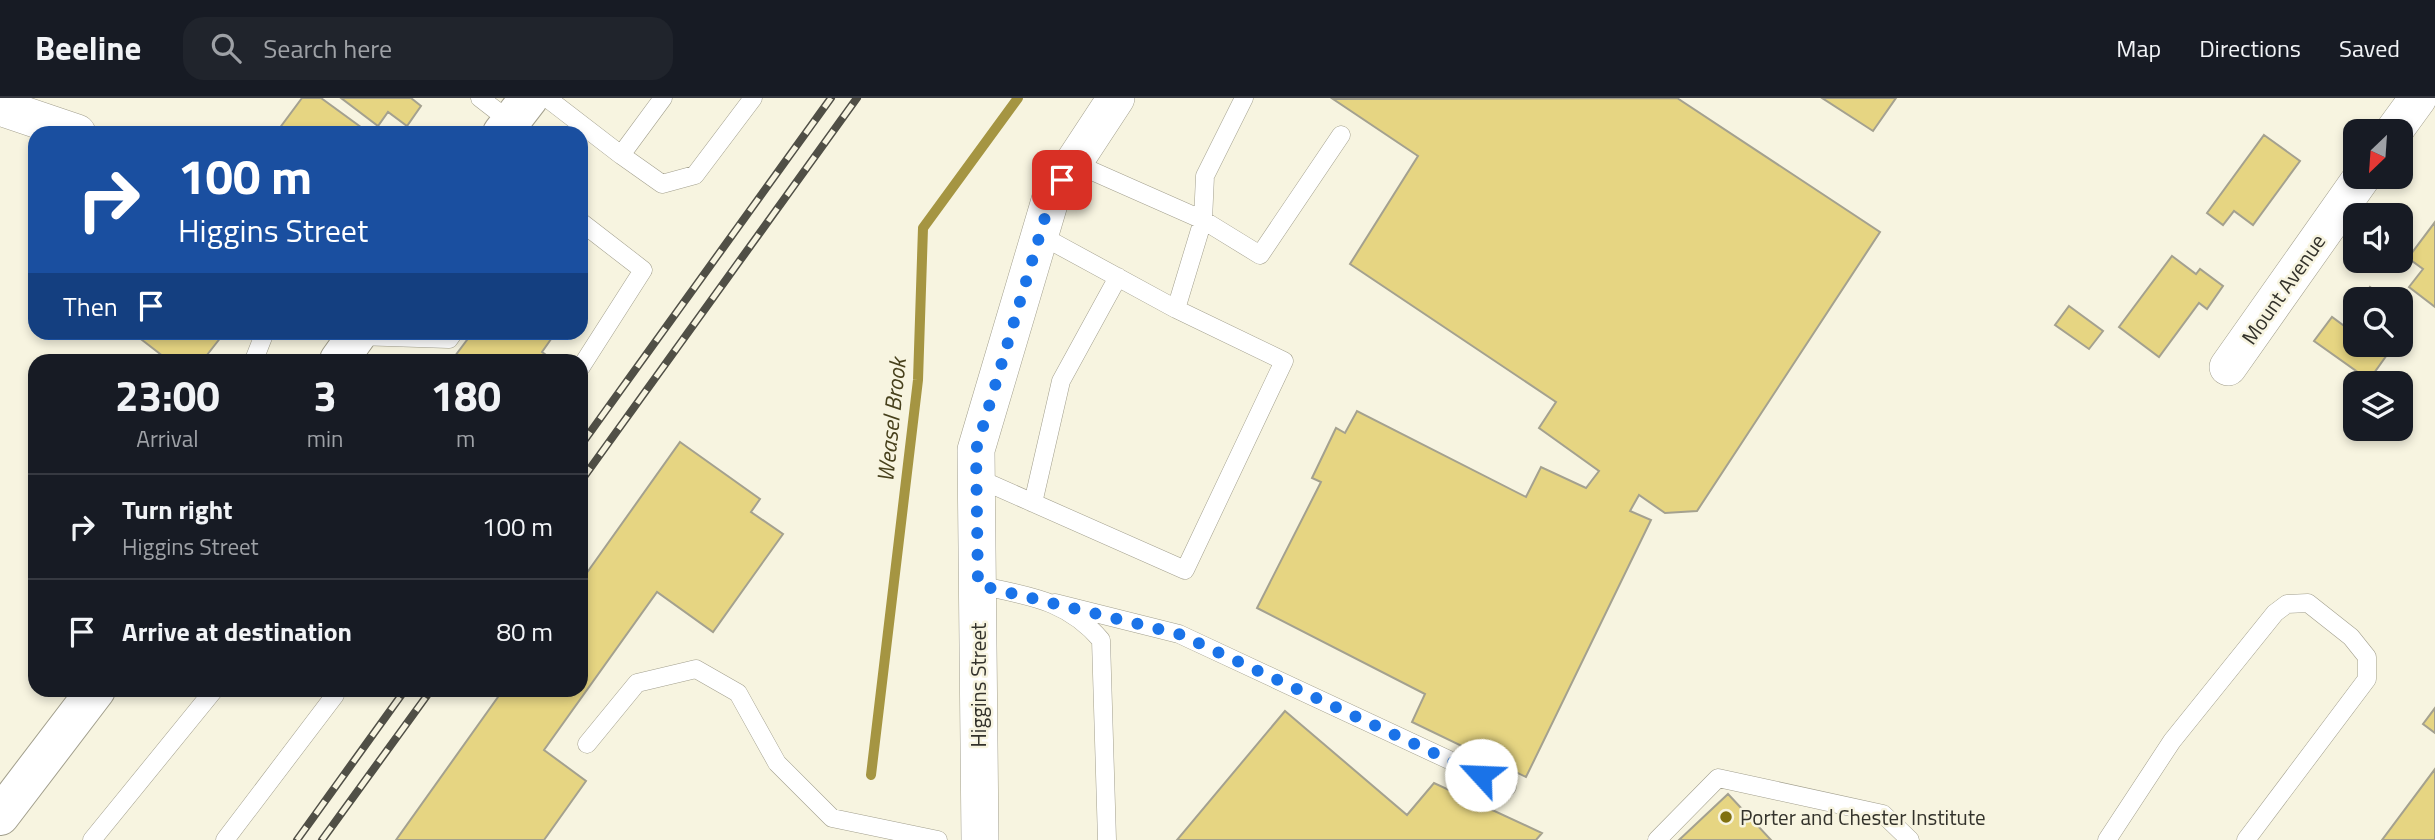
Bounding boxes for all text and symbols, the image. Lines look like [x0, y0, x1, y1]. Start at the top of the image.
search box [183, 17, 673, 80]
text: Beeline [35, 23, 141, 73]
icon: search [207, 29, 245, 67]
text: Search here [263, 29, 392, 68]
text: Map [2116, 30, 2161, 66]
text: Directions [2199, 30, 2301, 66]
text: Saved [2339, 30, 2400, 66]
north arrow [2343, 119, 2413, 189]
map controls [2343, 119, 2413, 441]
text: 100 m [178, 138, 312, 213]
pin [1032, 150, 1092, 210]
icon: right [63, 154, 154, 245]
icon: arrive [1043, 161, 1081, 199]
button: sound [2343, 203, 2413, 273]
text: Higgins Street [178, 206, 368, 254]
street label: Mount Avenue [2233, 227, 2333, 351]
text: Then [63, 287, 118, 326]
icon: arrive [132, 287, 170, 325]
button: search [2343, 287, 2413, 357]
water label: Weasel Brook [867, 354, 915, 484]
text: 23:00 [115, 363, 220, 427]
text: 3 [313, 363, 337, 427]
text: 180 [430, 363, 501, 427]
button: layers [2343, 371, 2413, 441]
text: Arrival [136, 421, 199, 456]
text: min [307, 421, 343, 456]
text: m [456, 421, 475, 456]
text: Turn right [122, 490, 233, 529]
text: 100 m [482, 507, 553, 546]
icon: right [63, 508, 101, 546]
text: Higgins Street [122, 529, 259, 564]
text: Arrive at destination [122, 612, 352, 651]
text: 80 m [496, 612, 553, 651]
icon: arrive [63, 613, 101, 651]
street label: Higgins Street [962, 622, 994, 747]
position arrow [1444, 738, 1518, 812]
place label: Porter and Chester Institute [1740, 801, 1986, 833]
marker: Porter and Chester Institute [1718, 809, 1734, 825]

